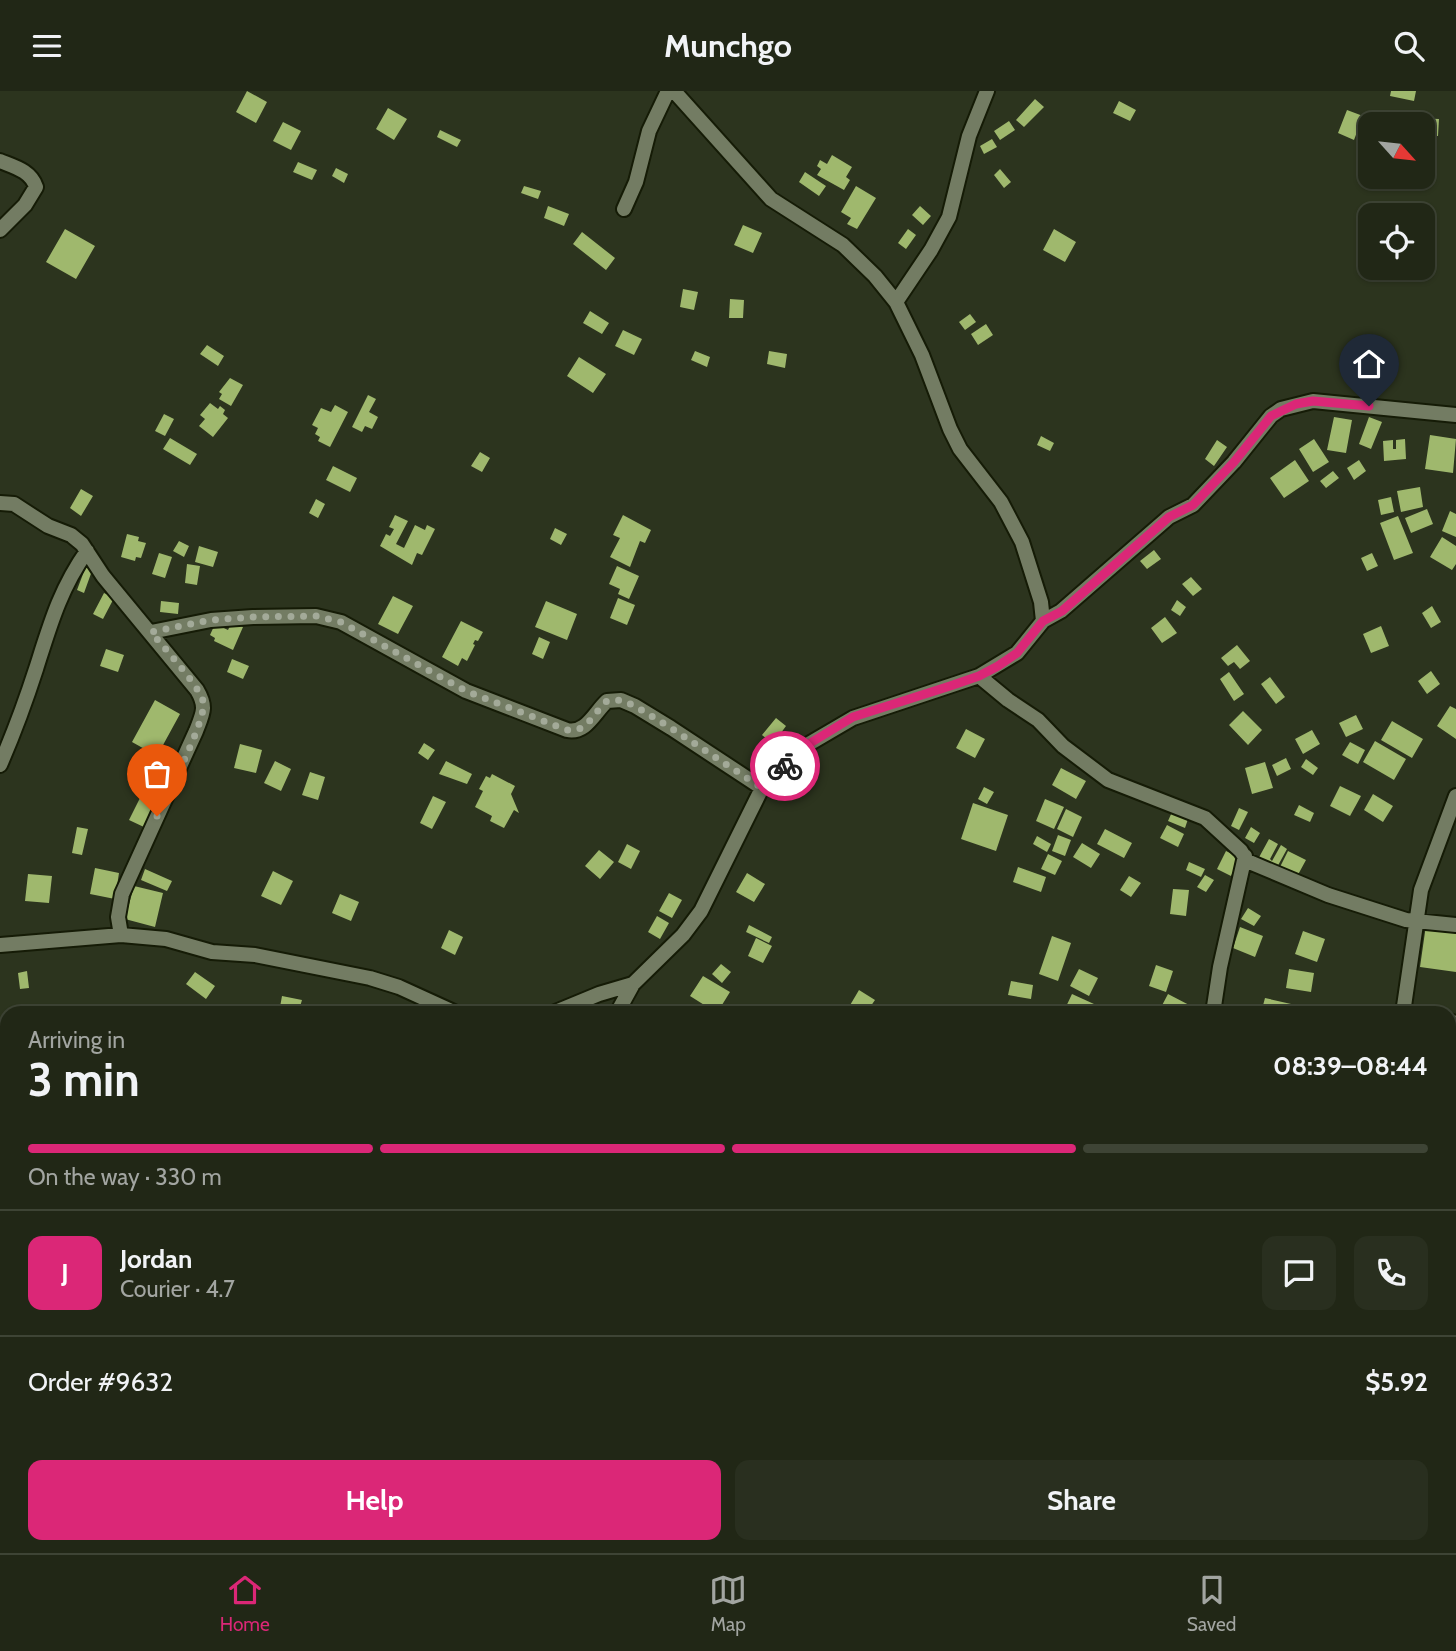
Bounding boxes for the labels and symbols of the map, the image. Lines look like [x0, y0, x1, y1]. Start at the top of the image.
north arrow [1358, 112, 1435, 189]
pin [1339, 334, 1399, 406]
courier [750, 731, 820, 801]
pin [127, 744, 187, 816]

